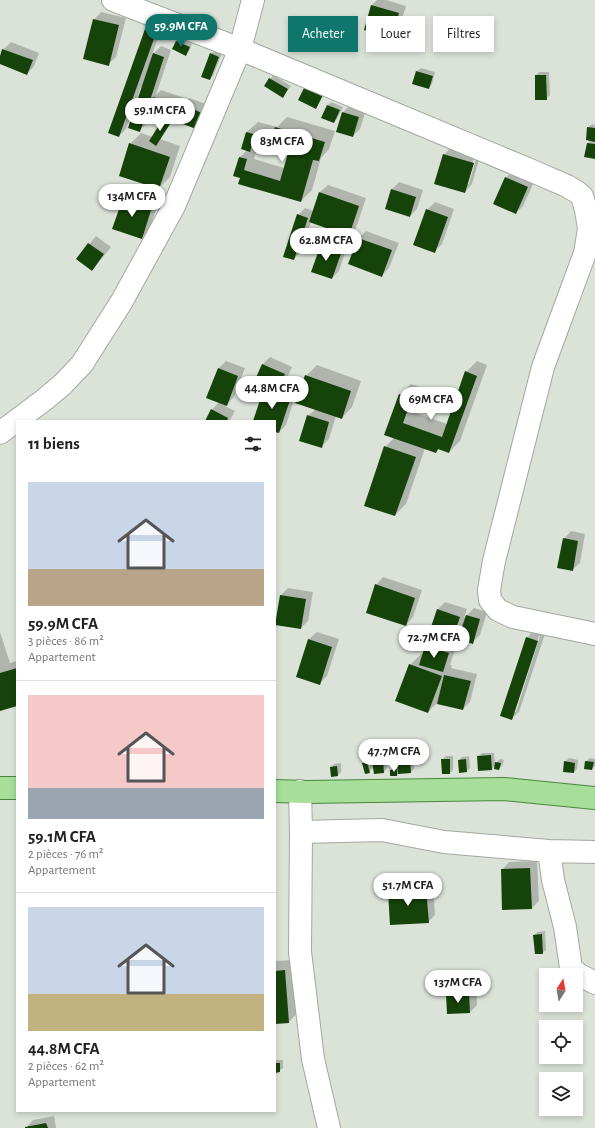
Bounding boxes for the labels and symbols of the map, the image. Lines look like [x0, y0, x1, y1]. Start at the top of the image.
pin: 59.9M CFA [135, 14, 227, 48]
pin: 59.1M CFA [114, 98, 206, 132]
pin: 83M CFA [245, 129, 319, 163]
pin: 134M CFA [91, 184, 173, 218]
pin: 62.8M CFA [280, 228, 372, 262]
pin: 44.8M CFA [226, 376, 318, 410]
pin: 69M CFA [394, 387, 468, 421]
pin: 72.7M CFA [388, 625, 480, 659]
pin: 47.7M CFA [348, 739, 440, 773]
pin: 51.7M CFA [362, 873, 454, 907]
north arrow [539, 968, 583, 1012]
pin: 137M CFA [417, 970, 499, 1004]

